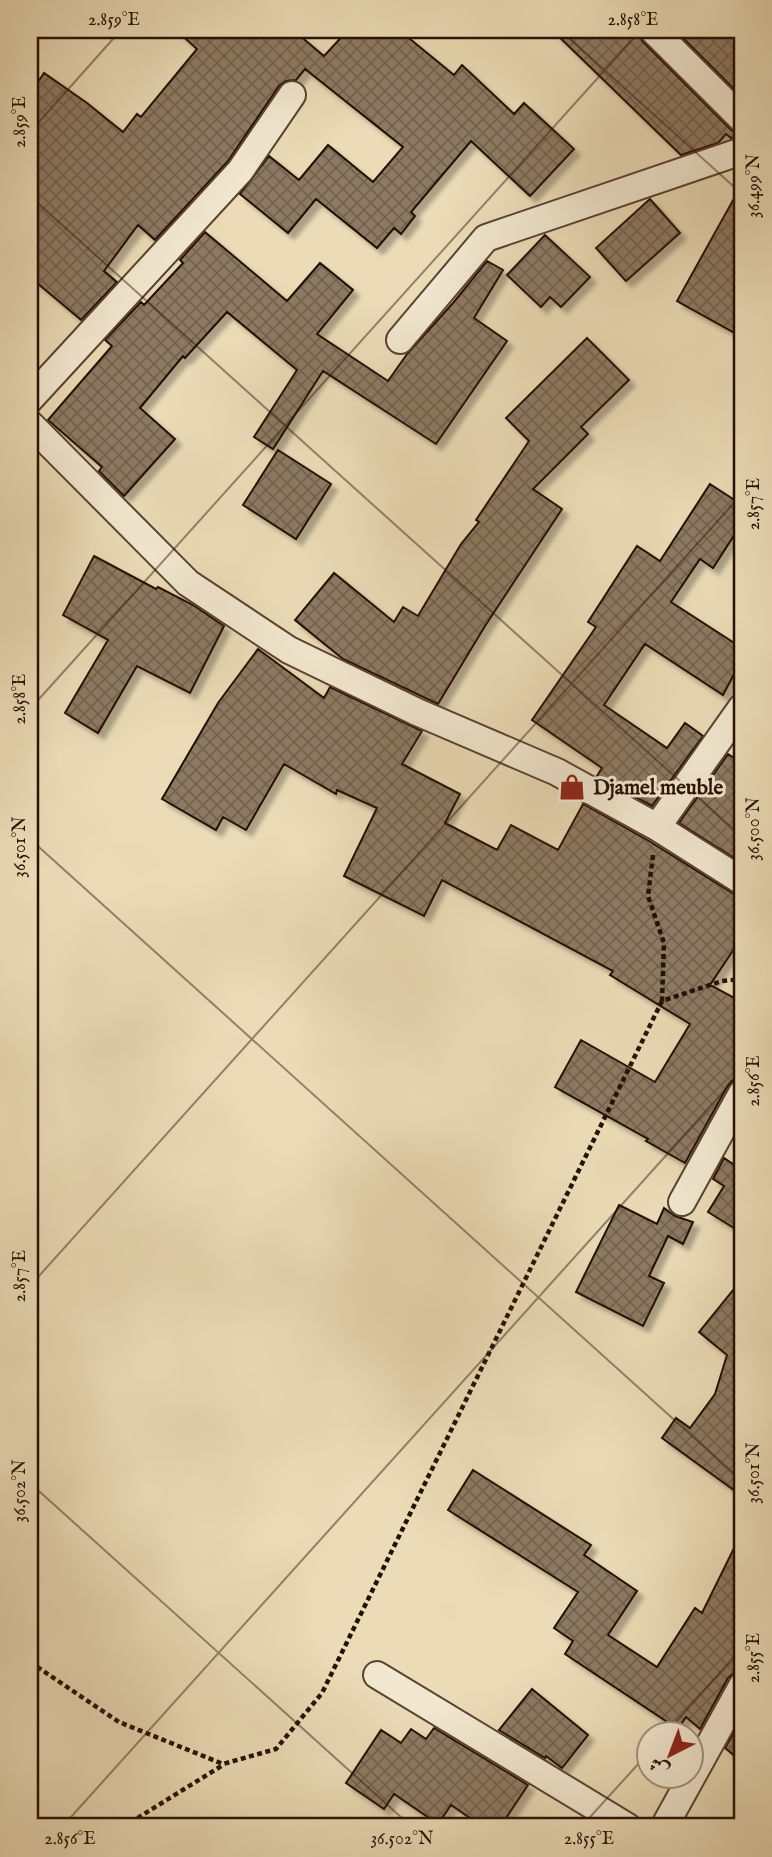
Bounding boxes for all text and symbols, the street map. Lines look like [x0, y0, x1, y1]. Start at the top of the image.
text: 2.859°E [88, 9, 140, 32]
text: 2.858°E [607, 9, 659, 32]
text: 2.859°E [9, 96, 32, 148]
text: 36.499°N [743, 154, 766, 218]
text: 2.857°E [743, 478, 766, 530]
text: 2.858°E [9, 673, 32, 725]
shop icon: Djamel meuble [557, 772, 587, 802]
place label: Djamel meuble [593, 775, 723, 802]
text: 36.500°N [743, 797, 766, 861]
text: 36.501°N [9, 816, 32, 878]
text: 2.856°E [743, 1055, 766, 1107]
text: 2.857°E [9, 1250, 32, 1302]
text: 36.501°N [743, 1442, 766, 1504]
text: 36.502°N [9, 1459, 32, 1523]
text: 2.855°E [743, 1633, 766, 1683]
north arrow [636, 1720, 706, 1790]
text: ش [645, 1751, 675, 1781]
text: 2.856°E [44, 1828, 96, 1851]
text: 36.502°N [370, 1828, 434, 1851]
text: 2.855°E [564, 1828, 614, 1851]

